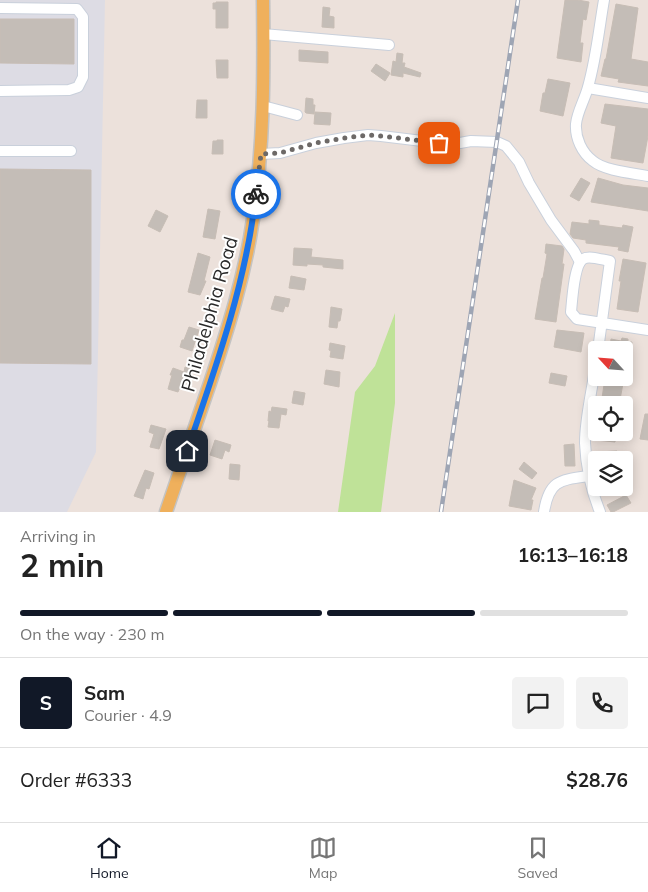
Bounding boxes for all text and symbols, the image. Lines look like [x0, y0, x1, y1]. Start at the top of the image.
pin [418, 122, 460, 164]
icon: bag [425, 129, 453, 157]
courier [231, 169, 281, 219]
icon: bike [242, 180, 270, 208]
street label: Philadelphia Road [175, 234, 243, 394]
north arrow [588, 341, 632, 386]
map controls [588, 341, 633, 496]
button: locate [588, 396, 633, 441]
pin [166, 430, 208, 472]
icon: home [173, 437, 201, 465]
button: layers [588, 451, 633, 496]
text: Arriving in [20, 526, 96, 546]
text: 16:13–16:18 [518, 543, 628, 567]
text: 2 min [20, 545, 104, 585]
text: On the way · 230 m [20, 624, 165, 644]
button: chat [512, 677, 564, 729]
button: phone [576, 677, 628, 729]
text: Sam [84, 681, 125, 705]
text: S [40, 691, 52, 715]
text: Courier · 4.9 [84, 705, 172, 725]
text: Order #6333 [20, 768, 132, 792]
text: $28.76 [566, 768, 628, 792]
tab: Home [90, 834, 129, 882]
tab: Map [309, 834, 338, 882]
tab: Saved [518, 834, 558, 882]

